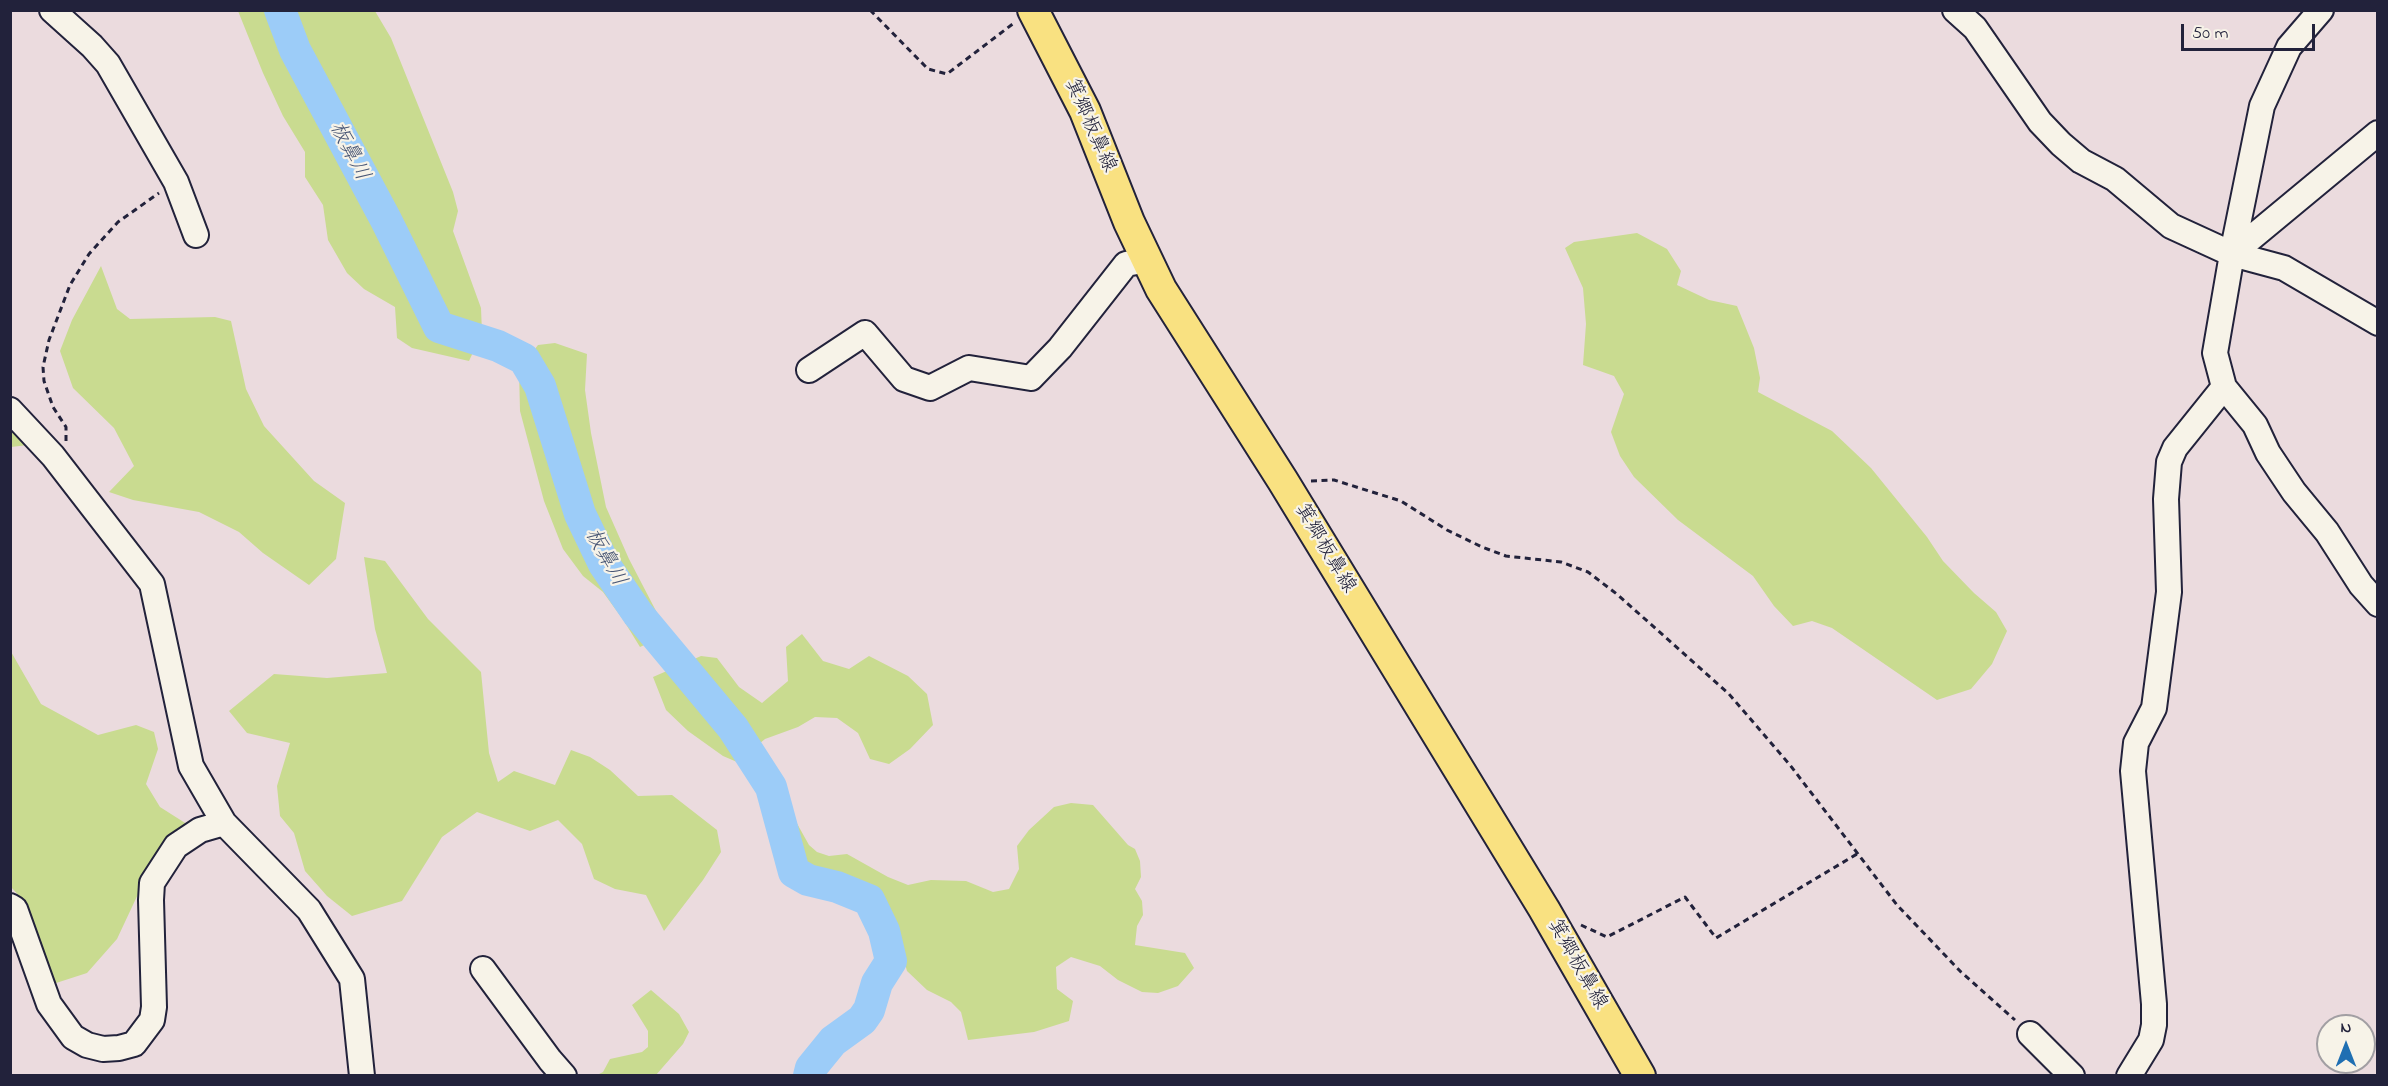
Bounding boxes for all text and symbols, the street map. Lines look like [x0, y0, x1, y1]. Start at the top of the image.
scale bar [2184, 12, 2318, 50]
text: 50 m [2192, 21, 2229, 47]
street label: 箕郷板鼻線 [1058, 75, 1120, 177]
water label: 板鼻川 [322, 118, 374, 186]
street label: 箕郷板鼻線 [1288, 500, 1360, 598]
water label: 板鼻川 [578, 524, 630, 592]
street label: 箕郷板鼻線 [1541, 916, 1611, 1014]
north arrow [2316, 1014, 2376, 1074]
text: N [2341, 1016, 2351, 1040]

